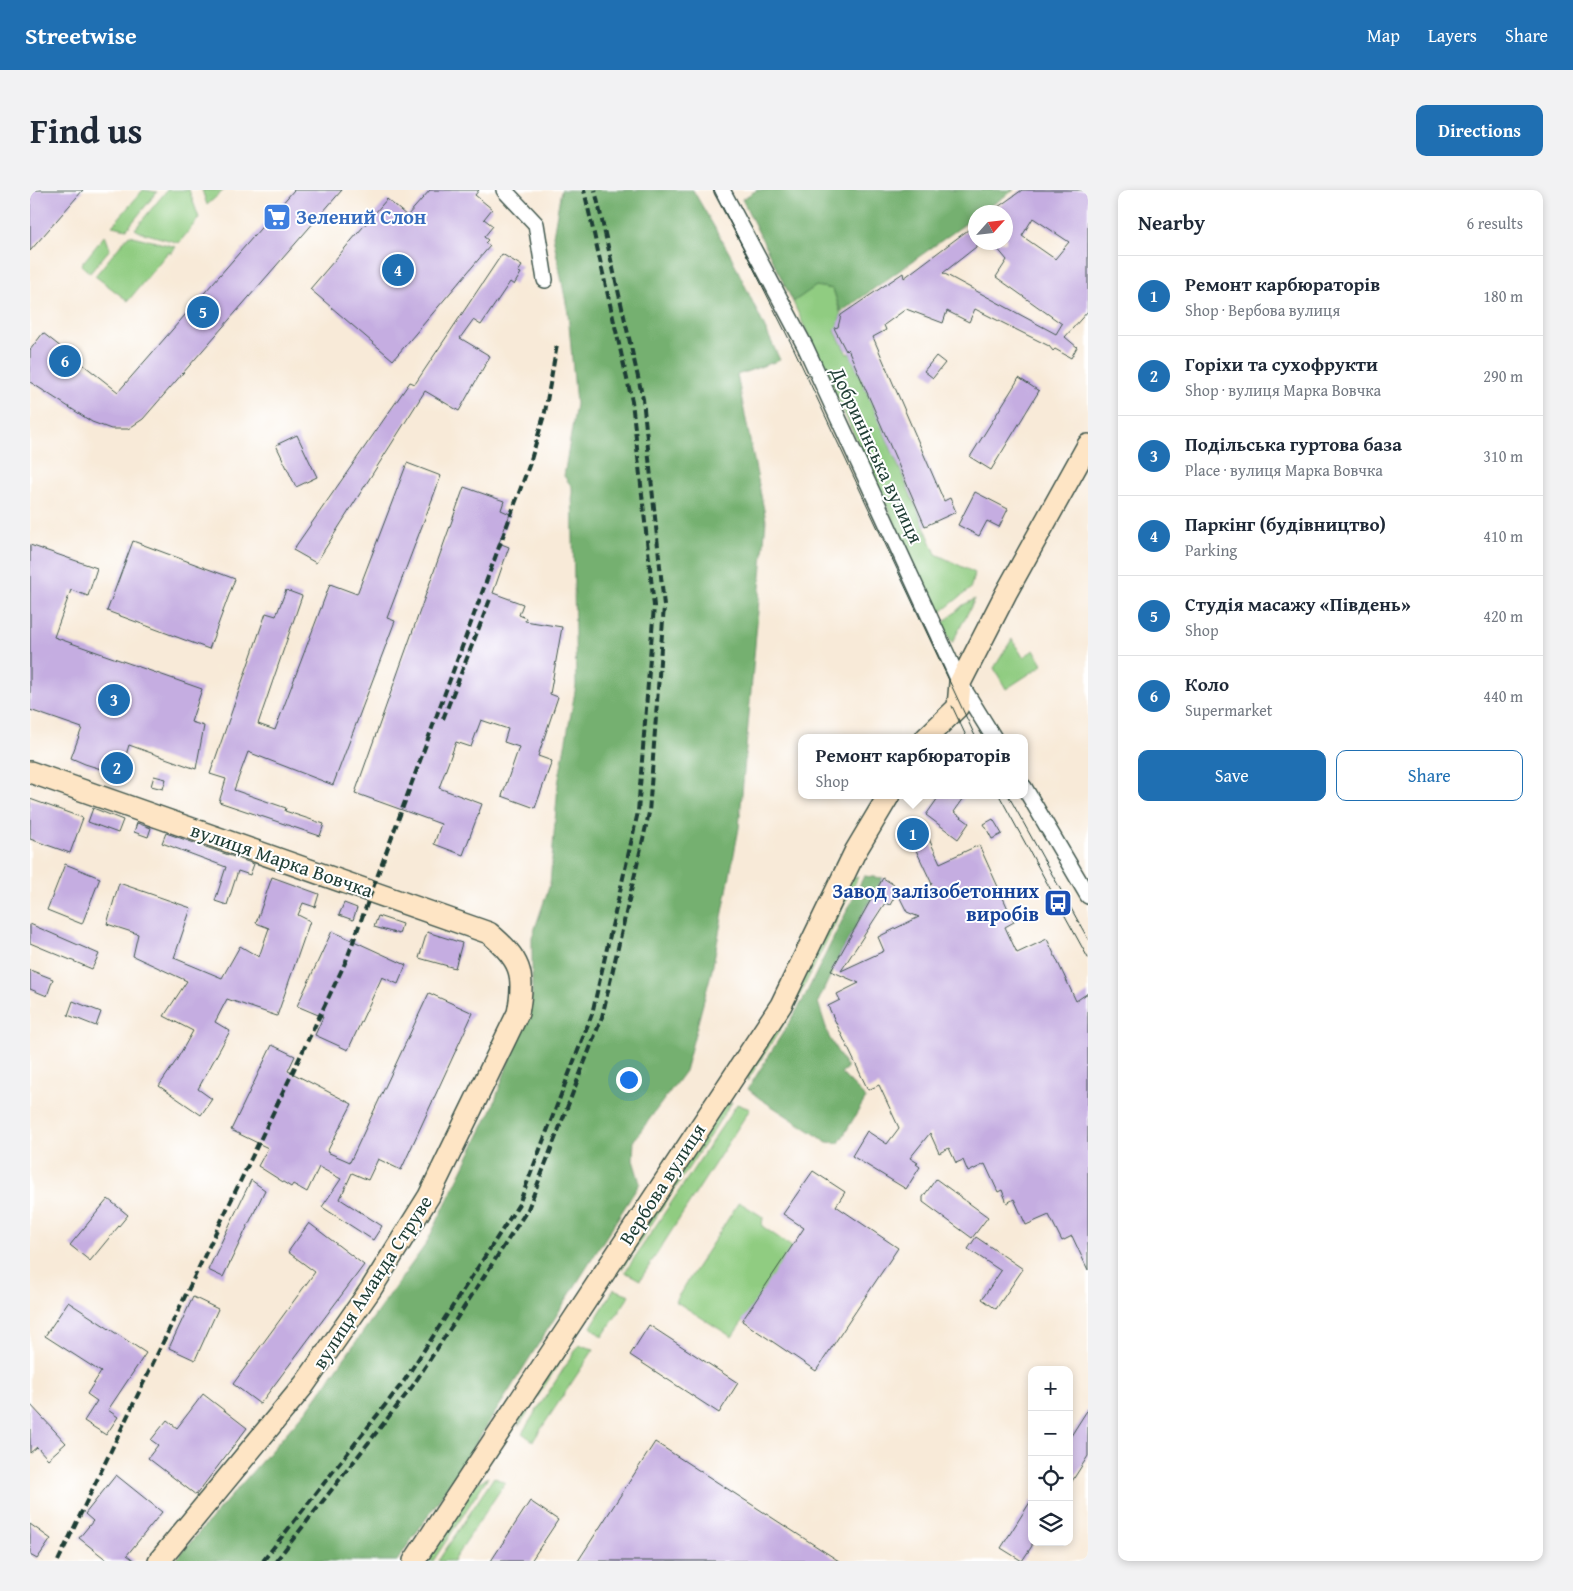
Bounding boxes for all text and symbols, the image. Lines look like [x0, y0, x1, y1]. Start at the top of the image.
text: Streetwise [25, 18, 137, 53]
text: Map [1367, 22, 1400, 49]
text: Layers [1428, 22, 1477, 49]
text: Share [1505, 22, 1548, 49]
text: Find us [30, 105, 143, 156]
button: Directions [1416, 105, 1543, 156]
supermarket icon: Зелений Слон [262, 202, 292, 232]
place label: Зелений Слон [296, 202, 426, 231]
north arrow [968, 205, 1013, 250]
text: Nearby [1138, 207, 1205, 238]
text: 6 results [1466, 211, 1523, 235]
pin: 4 [382, 251, 414, 289]
text: Ремонт карбюраторів [1185, 270, 1380, 298]
text: 1 [1150, 284, 1158, 308]
text: 180 m [1483, 284, 1523, 308]
pin: 5 [187, 293, 219, 331]
text: Shop · Вербова вулиця [1185, 298, 1340, 322]
pin: 6 [49, 342, 81, 380]
text: Горіхи та сухофрукти [1185, 350, 1378, 378]
street label: Добринінська вулиця [823, 361, 931, 548]
text: 2 [1150, 364, 1158, 388]
text: 290 m [1483, 364, 1523, 388]
text: Shop · вулиця Марка Вовчка [1185, 378, 1381, 402]
text: Подільська гуртова база [1185, 430, 1402, 458]
text: 3 [1150, 444, 1158, 468]
text: 310 m [1483, 444, 1523, 468]
text: Place · вулиця Марка Вовчка [1185, 458, 1383, 482]
text: Паркінг (будівництво) [1185, 510, 1386, 538]
text: 4 [1150, 524, 1158, 548]
text: 410 m [1483, 524, 1523, 548]
text: Parking [1185, 538, 1237, 562]
text: Студія масажу «Південь» [1185, 590, 1411, 618]
text: 5 [1150, 604, 1158, 628]
text: 420 m [1483, 604, 1523, 628]
text: Shop [1185, 618, 1219, 642]
text: Коло [1185, 670, 1229, 698]
pin: 3 [98, 681, 130, 719]
text: 6 [1150, 684, 1158, 708]
text: 440 m [1483, 684, 1523, 708]
text: Supermarket [1185, 698, 1272, 722]
popup [798, 734, 1028, 799]
text: Ремонт карбюраторів [815, 741, 1011, 769]
pin: 2 [101, 749, 133, 787]
button: Save [1138, 750, 1326, 801]
button: Share [1336, 750, 1523, 801]
text: Shop [815, 769, 849, 793]
street label: вулиця Марка Вовчка [187, 815, 378, 905]
pin: 1 [897, 815, 929, 853]
place label: Завод залізобетонних виробів [832, 876, 1039, 928]
bus stop icon: Завод залізобетонних виробів [1043, 888, 1073, 918]
your location [616, 1067, 642, 1093]
street label: Вербова вулиця [611, 1117, 712, 1250]
street label: вулиця Аманда Струве [304, 1189, 439, 1374]
map controls [1028, 1366, 1073, 1546]
button: + [1028, 1366, 1073, 1411]
button: − [1028, 1411, 1073, 1456]
button: locate [1028, 1456, 1073, 1501]
button: layers [1028, 1501, 1073, 1546]

